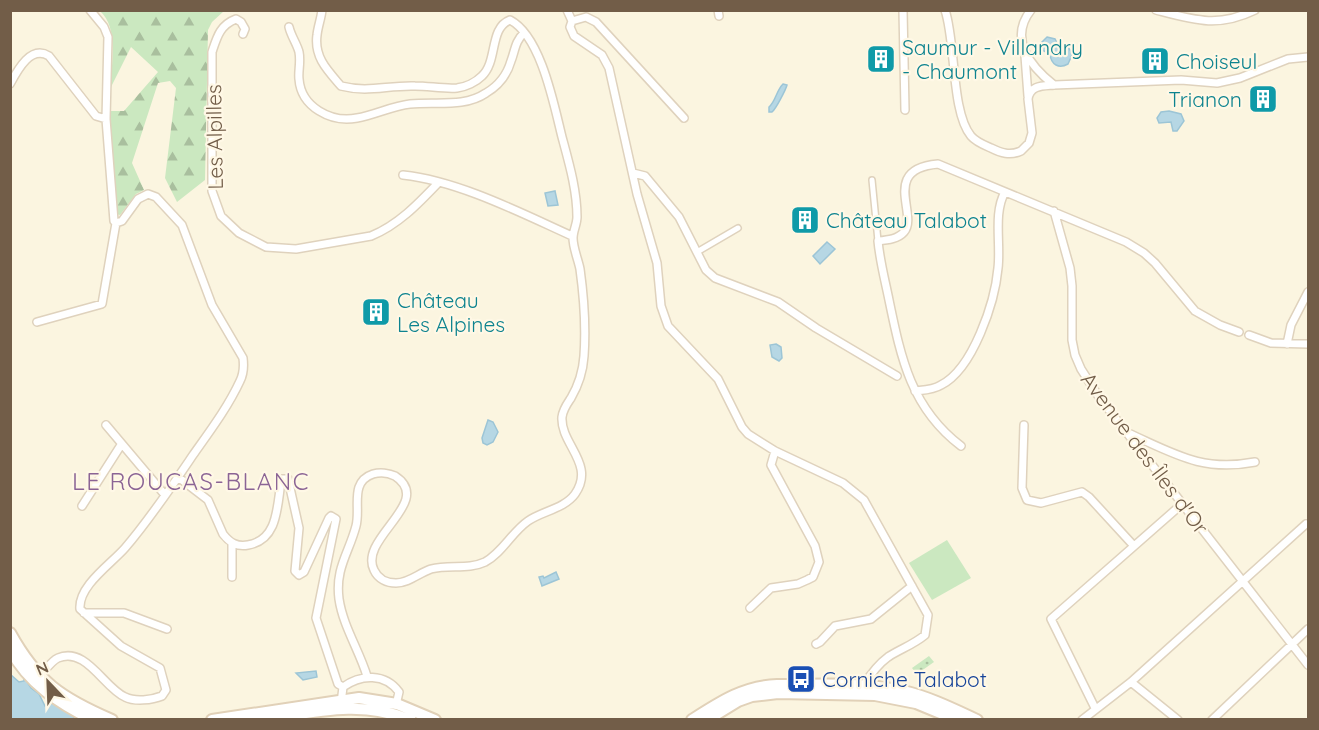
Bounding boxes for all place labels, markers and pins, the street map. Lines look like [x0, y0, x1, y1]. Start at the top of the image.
place label: Saumur - Villandry - Chaumont [902, 34, 1083, 84]
building icon: Saumur - Villandry - Chaumont [865, 43, 897, 75]
building icon: Choiseul [1139, 45, 1171, 77]
place label: Choiseul [1176, 48, 1257, 74]
building icon: Trianon [1247, 83, 1279, 115]
place label: Trianon [1168, 86, 1242, 112]
building icon: Château Talabot [789, 204, 821, 236]
place label: Château Talabot [826, 207, 987, 233]
place label: Château Les Alpines [397, 287, 505, 337]
building icon: Château Les Alpines [360, 296, 392, 328]
bus stop icon: Corniche Talabot [785, 663, 817, 695]
place label: Corniche Talabot [822, 666, 987, 692]

